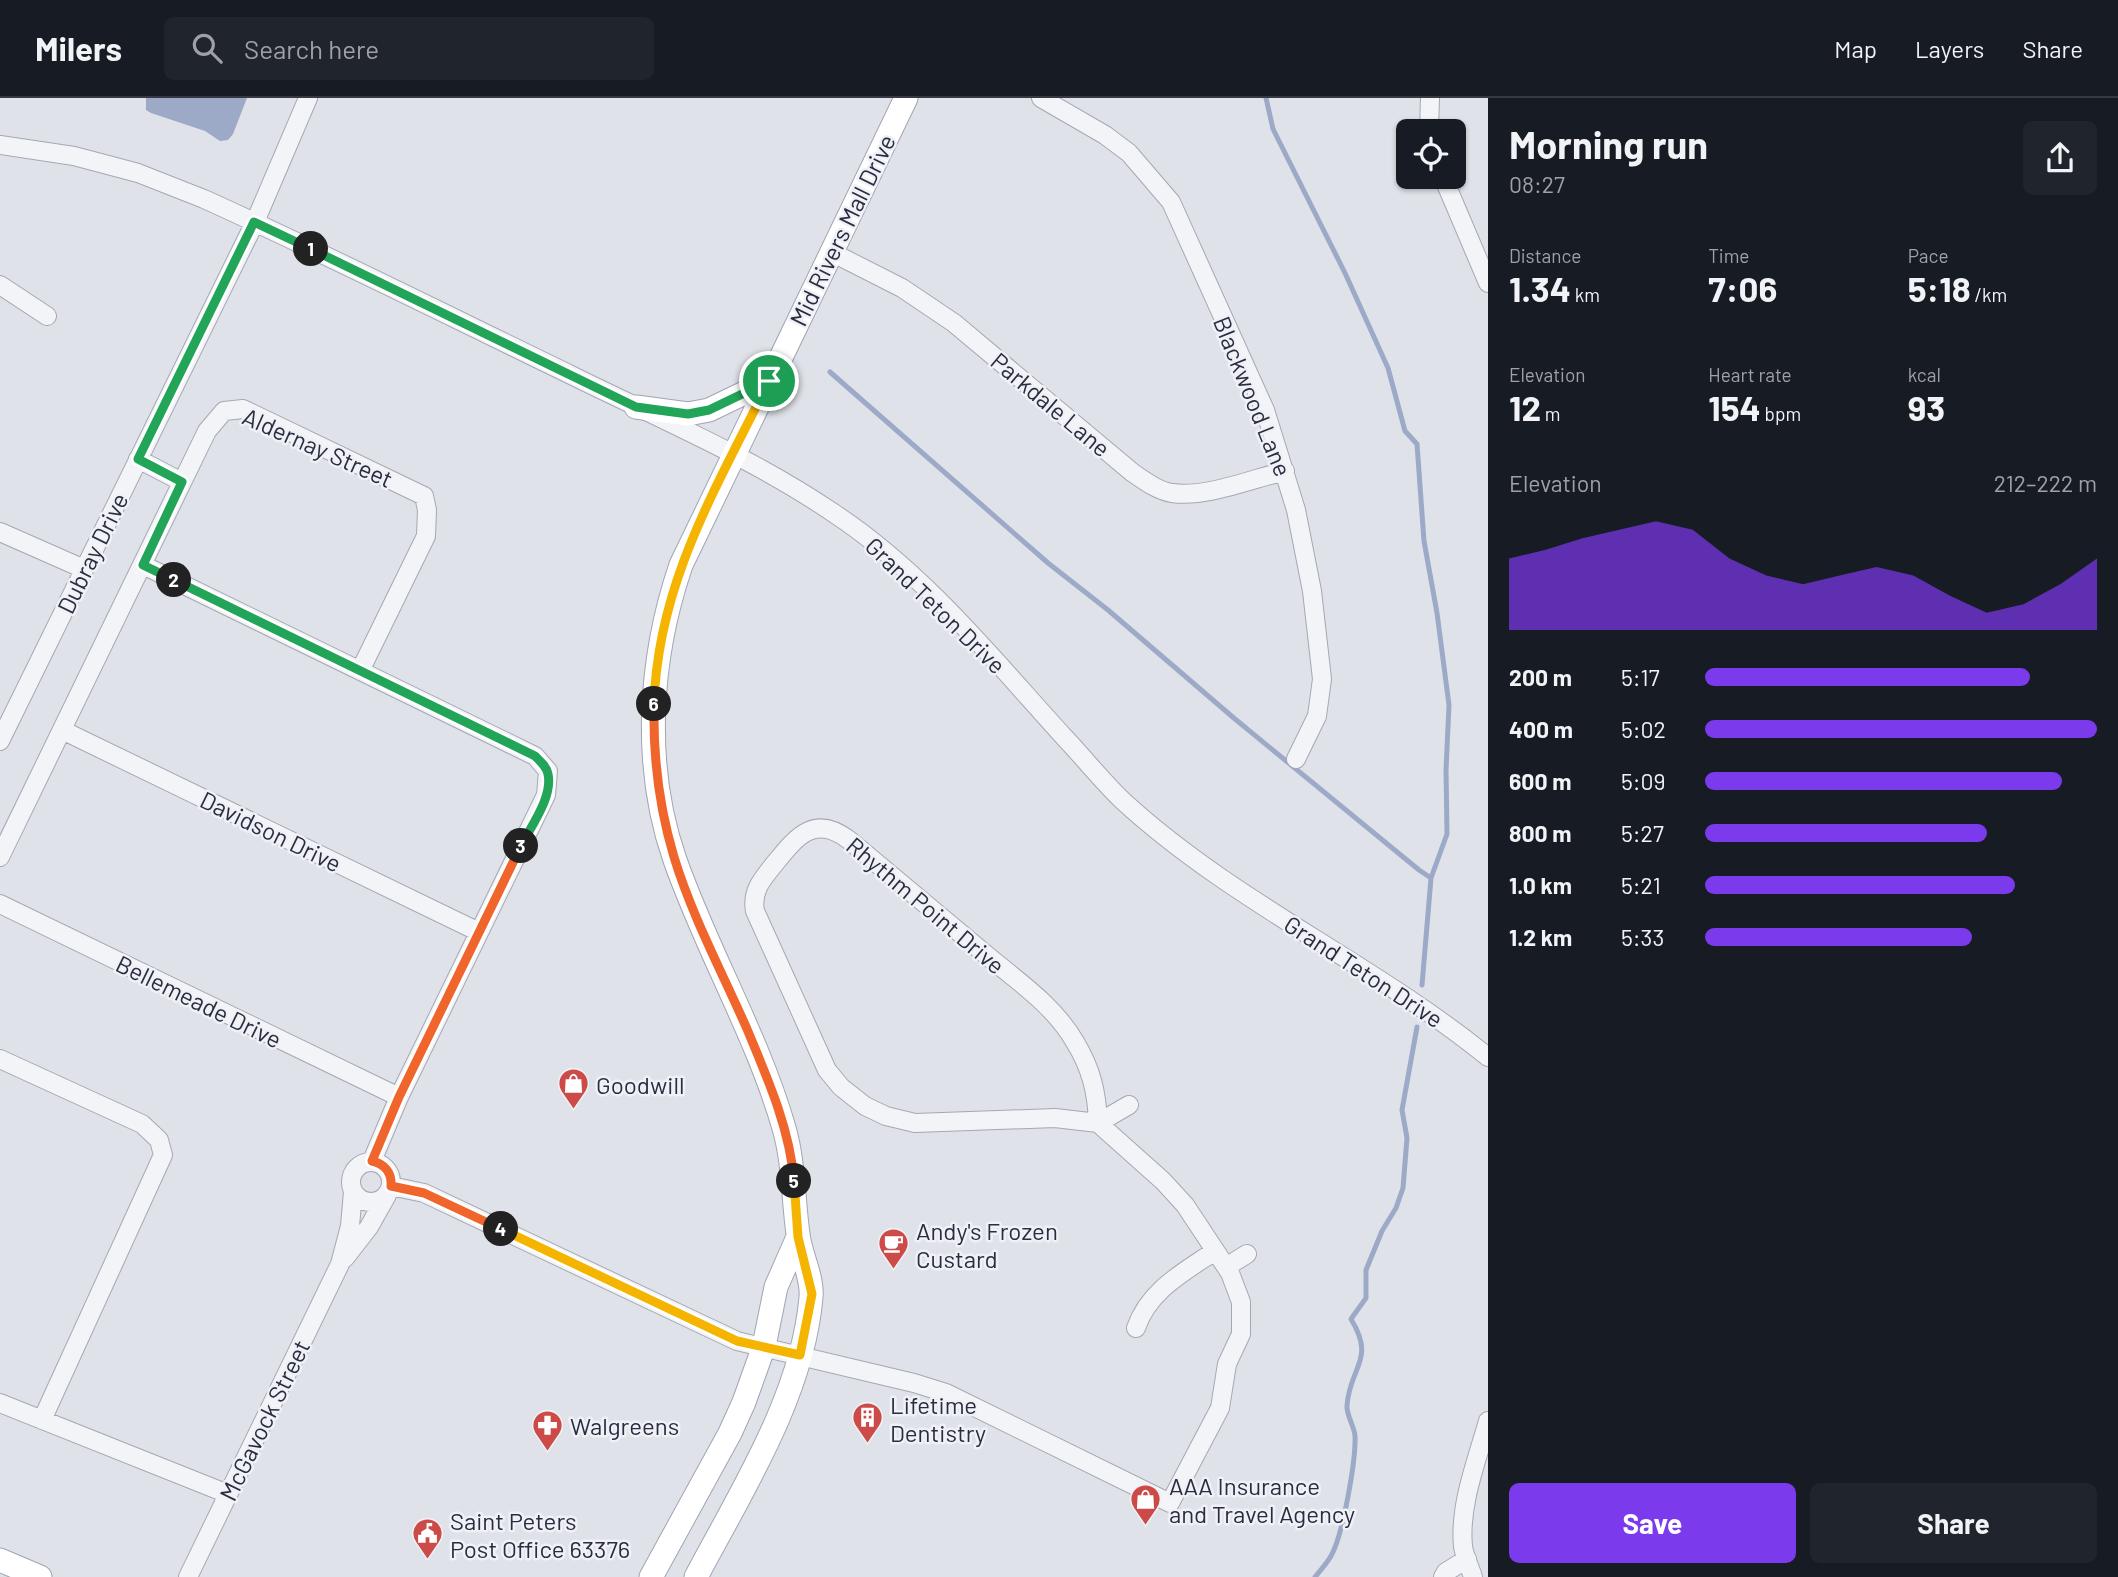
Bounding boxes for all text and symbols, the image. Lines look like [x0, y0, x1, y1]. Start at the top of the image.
search box [164, 17, 654, 80]
text: Milers [35, 28, 122, 68]
icon: search [188, 29, 226, 67]
text: Search here [244, 33, 379, 64]
text: Map [1834, 34, 1877, 63]
text: Layers [1915, 34, 1984, 63]
text: Share [2022, 34, 2083, 63]
map controls [1396, 119, 1466, 189]
button: locate [1396, 119, 1466, 189]
text: Morning run [1509, 121, 1708, 167]
button: share [2023, 121, 2097, 195]
street label: Mid Rivers Mall Drive [783, 129, 901, 331]
text: 08:27 [1509, 170, 1565, 198]
pin: 1 [294, 232, 328, 266]
text: 1 [307, 237, 314, 260]
text: Distance [1509, 244, 1581, 267]
text: Time [1708, 244, 1749, 267]
text: Pace [1908, 244, 1949, 267]
text: 1.34 [1509, 267, 1571, 309]
text: 7:06 [1708, 267, 1777, 309]
text: 5:18 [1908, 267, 1971, 309]
text: km [1571, 283, 1600, 306]
text: /km [1971, 283, 2007, 306]
street label: Blackwood Lane [1208, 312, 1298, 480]
street label: Parkdale Lane [986, 346, 1116, 462]
pin [739, 351, 799, 411]
icon: arrive [750, 362, 788, 400]
text: Elevation [1509, 363, 1586, 386]
text: Heart rate [1708, 363, 1792, 386]
text: kcal [1908, 363, 1941, 386]
text: 12 [1509, 386, 1541, 428]
text: 154 [1708, 386, 1761, 428]
text: 93 [1908, 386, 1945, 428]
street label: Aldernay Street [238, 401, 398, 493]
text: m [1541, 402, 1561, 425]
text: bpm [1761, 402, 1801, 425]
text: Elevation [1509, 469, 1602, 497]
text: 212–222 m [1994, 469, 2097, 497]
street label: Dubray Drive [50, 488, 134, 618]
street label: Grand Teton Drive [860, 531, 1012, 679]
pin: 2 [156, 562, 192, 598]
text: 2 [168, 568, 179, 591]
text: 200 m [1509, 663, 1572, 691]
text: 5:17 [1621, 663, 1660, 691]
pin: 6 [636, 686, 672, 722]
text: 6 [648, 692, 659, 715]
text: 400 m [1509, 715, 1573, 743]
text: 5:02 [1621, 715, 1666, 743]
text: 600 m [1509, 767, 1571, 795]
text: 5:09 [1621, 767, 1666, 795]
street label: Davidson Drive [196, 784, 346, 878]
text: 800 m [1509, 819, 1571, 847]
text: 5:27 [1621, 819, 1664, 847]
pin: 3 [504, 828, 538, 864]
street label: Rhythm Point Drive [841, 830, 1011, 980]
text: 3 [515, 834, 526, 857]
text: 1.0 km [1509, 871, 1572, 899]
text: 5:21 [1621, 871, 1661, 899]
street label: Grand Teton Drive [1279, 909, 1449, 1033]
text: 1.2 km [1509, 923, 1572, 951]
text: 5:33 [1621, 923, 1664, 951]
street label: Bellemeade Drive [112, 948, 286, 1054]
shop icon: Goodwill [556, 1067, 590, 1111]
place label: Goodwill [596, 1070, 684, 1099]
pin: 5 [776, 1164, 812, 1198]
text: 5 [788, 1169, 799, 1192]
pin: 4 [484, 1212, 518, 1246]
place label: Andy's Frozen Custard [916, 1216, 1058, 1273]
text: 4 [495, 1217, 506, 1240]
cafe icon: Andy's Frozen Custard [876, 1227, 910, 1271]
street label: McGavock Street [213, 1335, 315, 1505]
place label: Lifetime Dentistry [890, 1390, 986, 1447]
building icon: Lifetime Dentistry [850, 1401, 884, 1445]
pharmacy icon: Walgreens [530, 1408, 564, 1452]
place label: Walgreens [570, 1411, 679, 1440]
place label: AAA Insurance and Travel Agency [1169, 1471, 1355, 1528]
shop icon: AAA Insurance and Travel Agency [1129, 1482, 1163, 1526]
button: Save [1509, 1483, 1796, 1563]
button: Share [1810, 1483, 2097, 1563]
place label: Saint Peters Post Office 63376 [450, 1506, 630, 1563]
public building icon: Saint Peters Post Office 63376 [410, 1517, 444, 1561]

